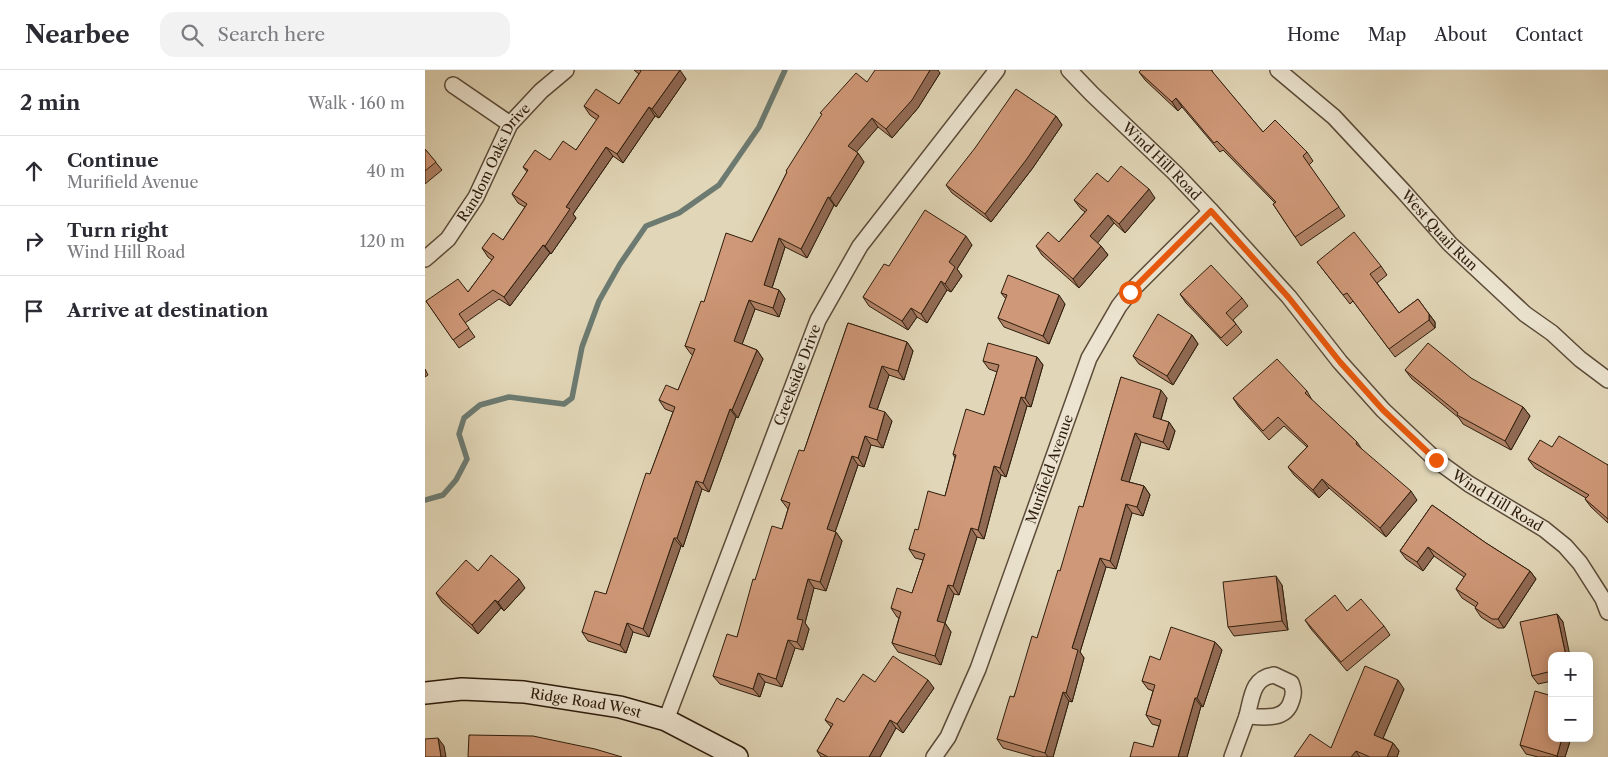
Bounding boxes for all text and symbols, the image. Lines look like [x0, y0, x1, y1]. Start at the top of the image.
search box [160, 12, 510, 57]
text: Nearbee [25, 20, 130, 49]
icon: search [178, 21, 206, 49]
text: Search here [218, 23, 325, 46]
text: Home [1287, 24, 1340, 46]
text: Map [1368, 24, 1406, 46]
text: About [1434, 24, 1487, 46]
text: Contact [1515, 24, 1583, 46]
text: 2 min [20, 90, 80, 115]
text: Walk · 160 m [308, 93, 405, 113]
street label: Random Oaks Drive [453, 99, 534, 225]
street label: Wind Hill Road [1118, 118, 1205, 204]
text: Continue [67, 149, 159, 172]
icon: ahead [20, 157, 48, 185]
text: 40 m [366, 161, 405, 181]
text: Murifield Avenue [67, 172, 198, 192]
street label: West Quail Run [1397, 185, 1482, 275]
text: Turn right [67, 219, 168, 242]
icon: right [20, 227, 48, 255]
text: 120 m [360, 231, 405, 251]
text: Wind Hill Road [67, 242, 185, 262]
route start [1119, 281, 1142, 304]
icon: arrive [20, 297, 48, 325]
text: Arrive at destination [67, 299, 268, 322]
street label: Creekside Drive [770, 322, 825, 428]
street label: Murifield Avenue [1022, 412, 1077, 526]
route end [1425, 449, 1448, 472]
street label: Wind Hill Road [1448, 465, 1547, 536]
map controls [1548, 652, 1593, 742]
button: + [1548, 652, 1593, 697]
street label: Ridge Road West [529, 684, 644, 722]
button: − [1548, 697, 1593, 742]

